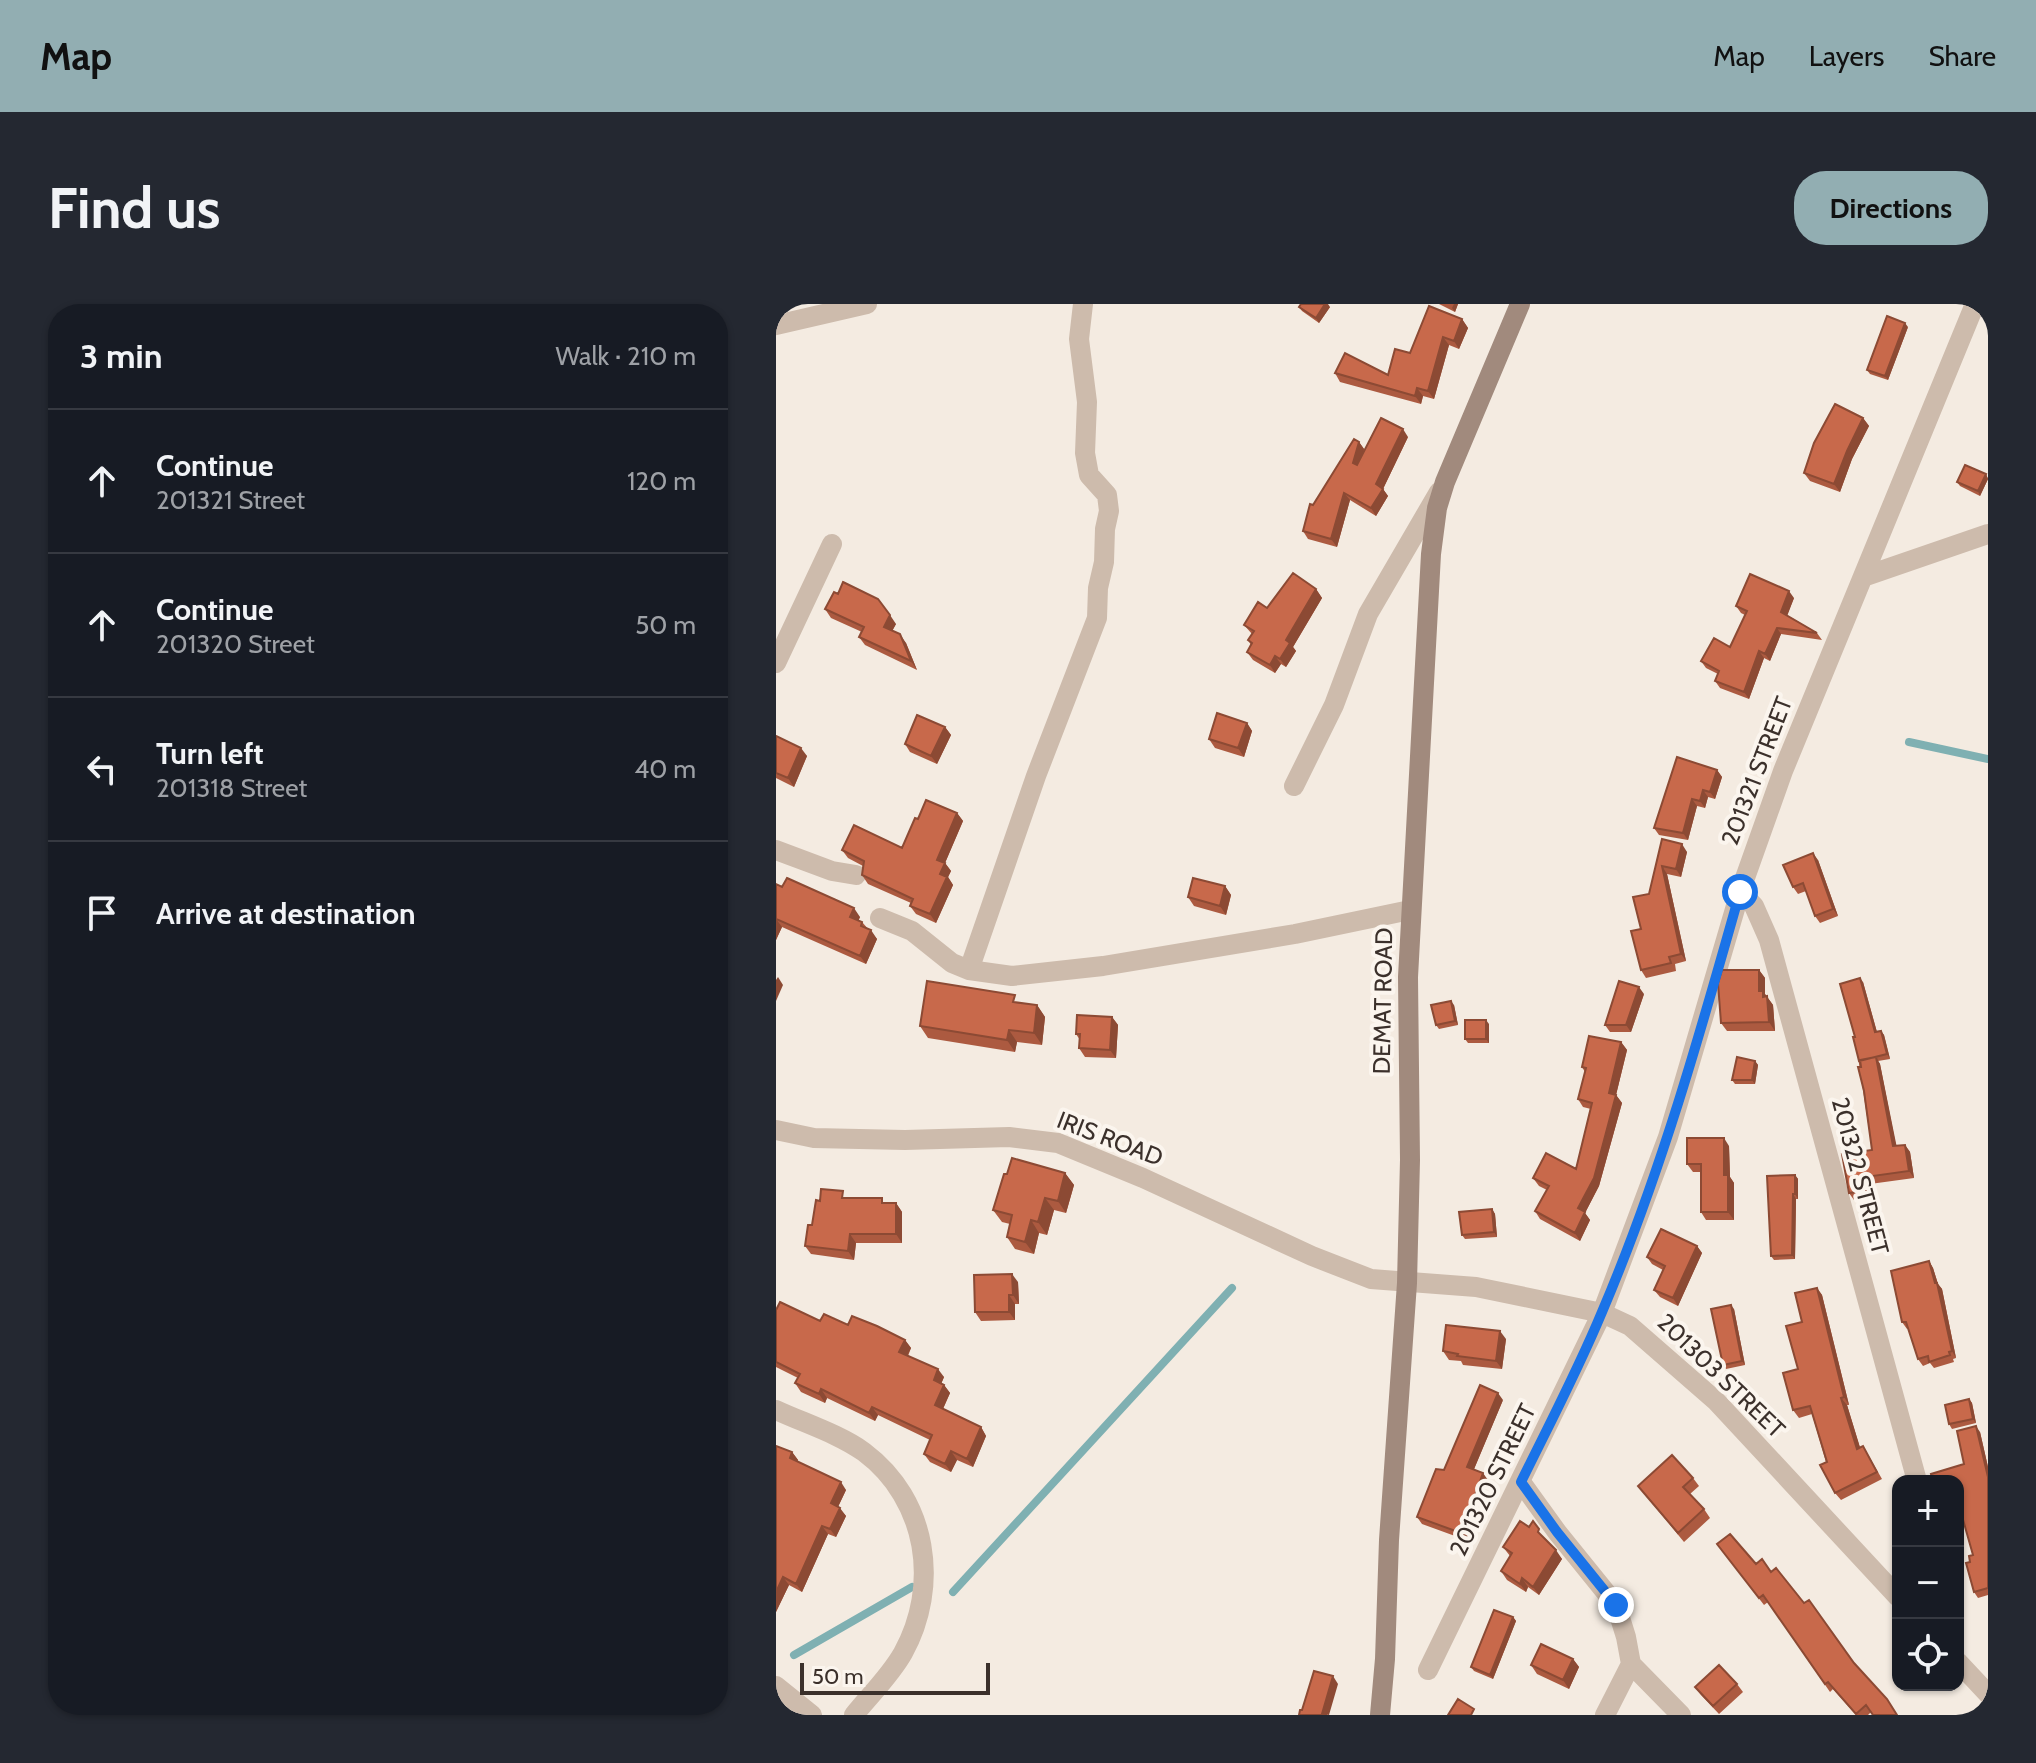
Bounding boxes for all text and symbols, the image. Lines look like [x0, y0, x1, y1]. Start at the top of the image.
text: Map [40, 33, 112, 80]
text: Map [1713, 39, 1765, 73]
text: Layers [1809, 39, 1884, 73]
text: Share [1928, 39, 1996, 73]
button: Directions [1794, 171, 1988, 245]
text: Find us [48, 174, 221, 242]
text: 3 min [80, 335, 162, 377]
text: Walk · 210 m [555, 340, 696, 372]
text: Continue [156, 447, 273, 484]
icon: ahead [80, 459, 124, 503]
text: 120 m [627, 465, 696, 497]
text: 201321 Street [156, 484, 305, 516]
text: Continue [156, 591, 273, 628]
icon: ahead [80, 603, 124, 647]
text: 50 m [635, 609, 696, 641]
text: 201320 Street [156, 628, 315, 660]
street label: 201321 STREET [1715, 692, 1798, 849]
text: Turn left [156, 735, 264, 772]
icon: left [80, 747, 124, 791]
text: 40 m [634, 753, 696, 785]
text: 201318 Street [156, 772, 307, 804]
route start [1722, 874, 1758, 910]
icon: arrive [80, 891, 124, 935]
text: Arrive at destination [156, 895, 416, 932]
street label: DEMAT ROAD [1367, 927, 1398, 1075]
street label: 201322 STREET [1826, 1094, 1895, 1258]
street label: IRIS ROAD [1053, 1105, 1167, 1172]
street label: 201303 STREET [1652, 1308, 1791, 1444]
street label: 201320 STREET [1443, 1399, 1542, 1561]
map controls [1892, 1475, 1964, 1691]
button: + [1892, 1475, 1964, 1547]
button: − [1892, 1547, 1964, 1619]
route end [1598, 1587, 1634, 1623]
button: locate [1892, 1619, 1964, 1691]
scale bar [800, 1659, 990, 1695]
text: 50 m [812, 1663, 864, 1690]

